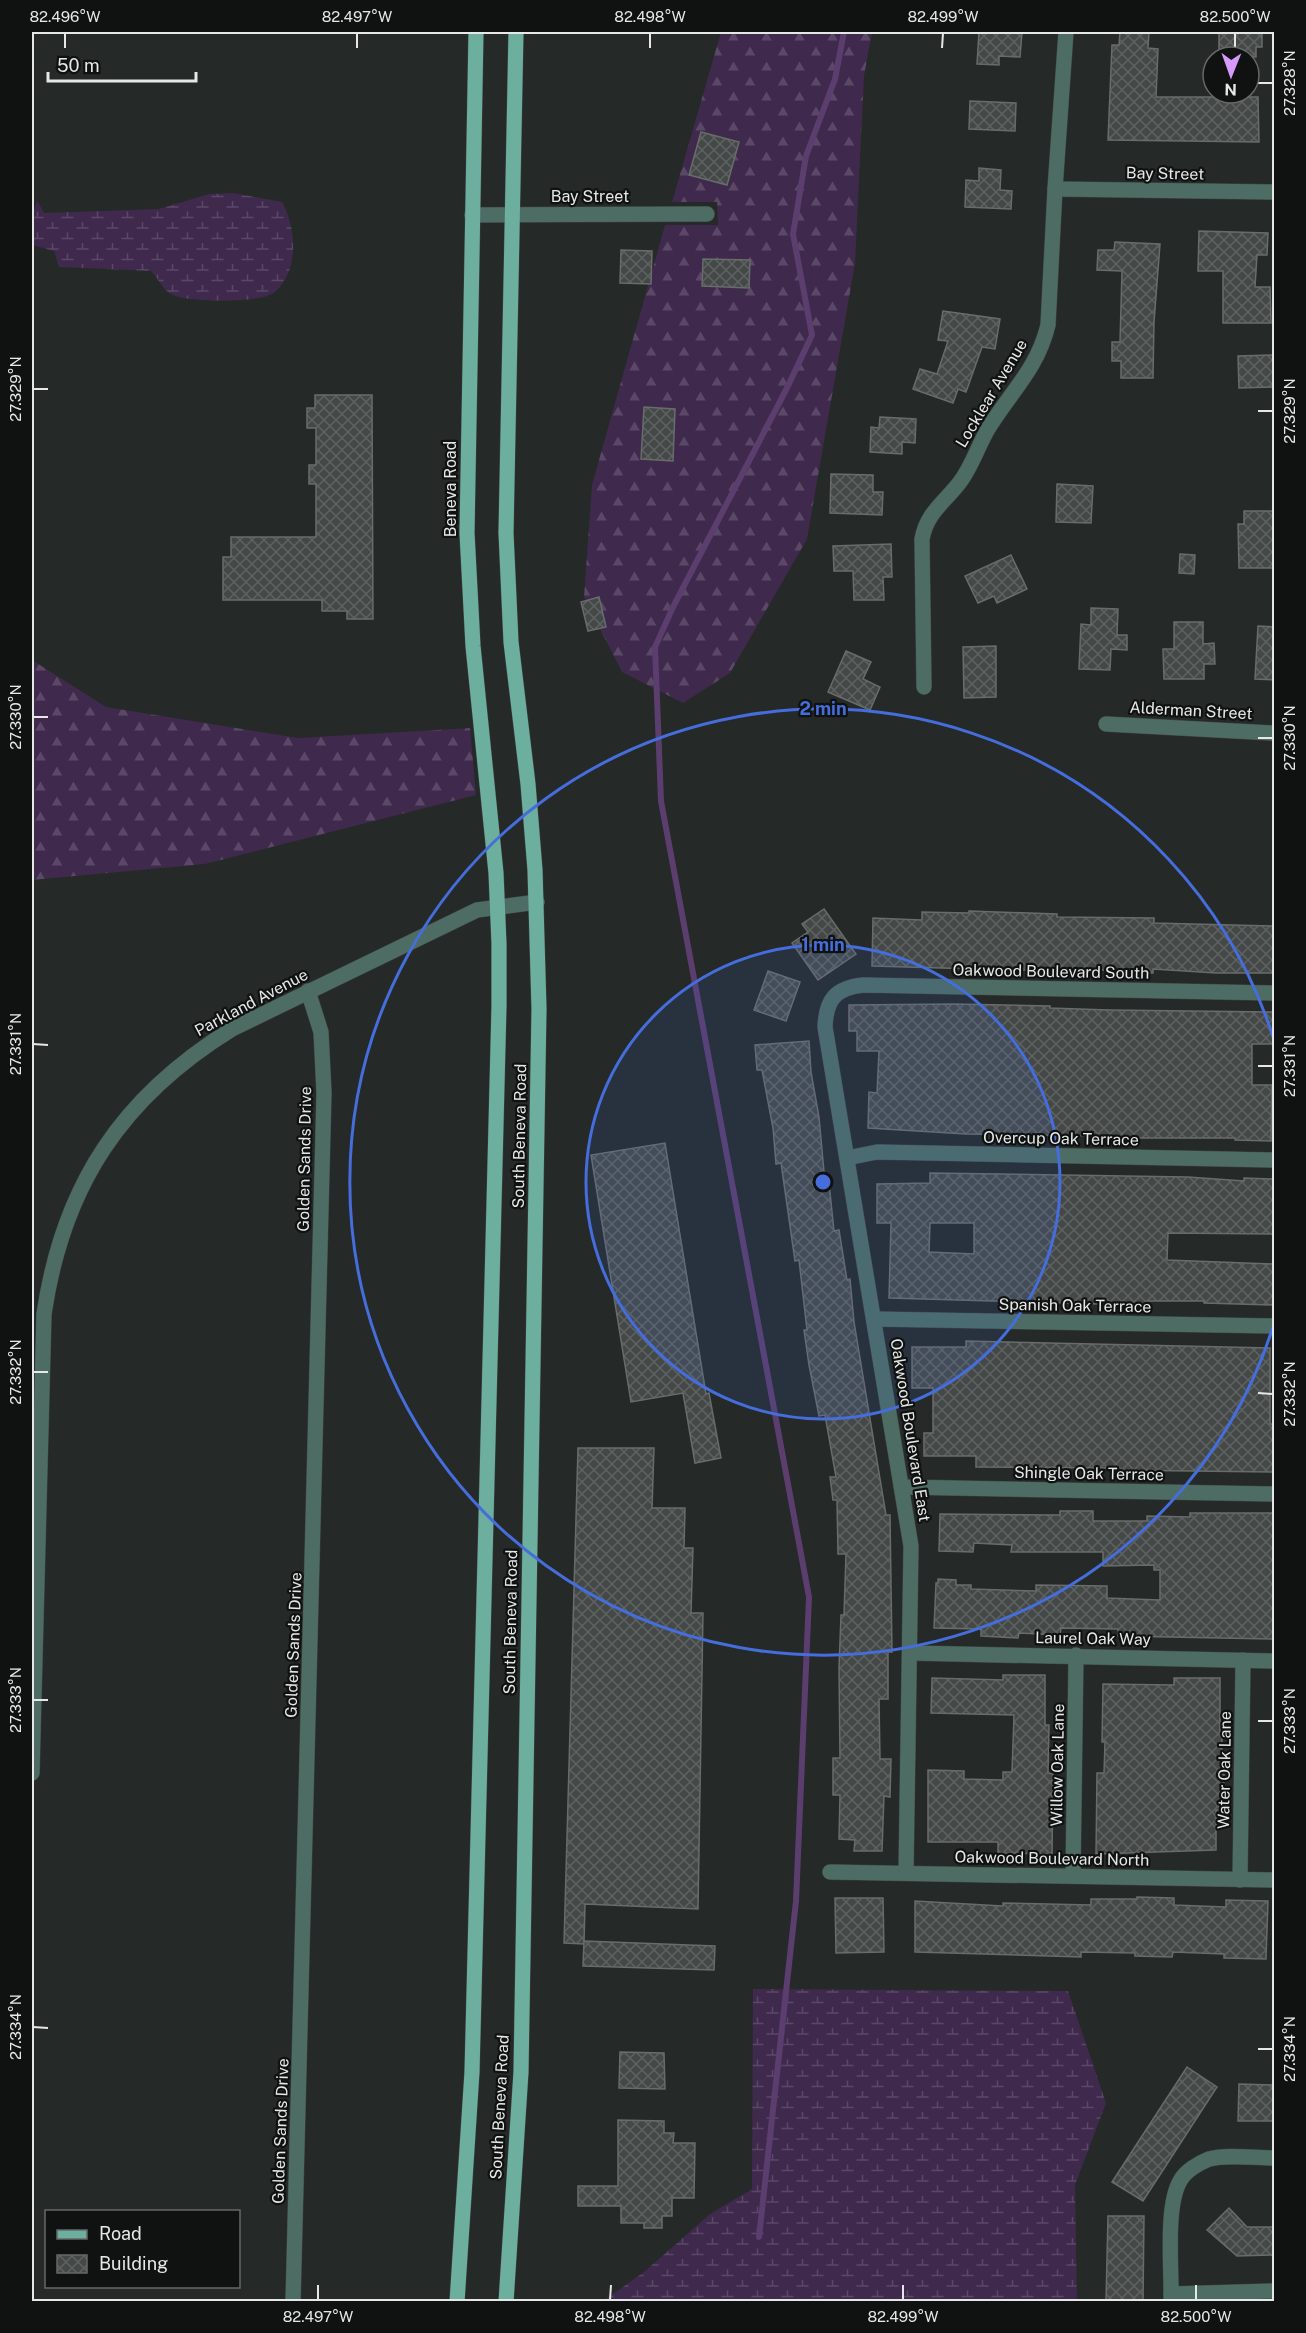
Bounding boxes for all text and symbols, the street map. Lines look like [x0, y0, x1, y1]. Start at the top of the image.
text: 82.496°W [29, 8, 101, 25]
text: 82.497°W [322, 8, 392, 25]
text: 82.498°W [614, 8, 686, 25]
text: 82.499°W [907, 8, 979, 25]
text: 82.500°W [1199, 8, 1271, 25]
scale bar [48, 45, 196, 83]
north arrow [1201, 45, 1261, 105]
text: 27.328°N [1281, 50, 1298, 116]
text: 50 m [57, 55, 100, 76]
text: N [1224, 80, 1237, 99]
street label: Bay Street [1126, 163, 1204, 184]
street label: Bay Street [551, 187, 629, 206]
street label: Locklear Avenue [952, 336, 1031, 451]
text: 27.329°N [7, 356, 24, 422]
text: 27.329°N [1281, 378, 1298, 444]
street label: Beneva Road [441, 441, 460, 537]
text: 27.330°N [7, 684, 24, 750]
text: 2 min [799, 698, 847, 719]
street label: Alderman Street [1129, 698, 1253, 723]
text: 27.330°N [1281, 705, 1298, 771]
text: 1 min [801, 934, 845, 955]
street label: Oakwood Boulevard South [952, 960, 1150, 983]
street label: Parkland Avenue [191, 965, 311, 1040]
text: 27.331°N [7, 1013, 24, 1075]
text: 27.331°N [1281, 1035, 1298, 1097]
street label: South Beneva Road [509, 1063, 530, 1209]
street label: Golden Sands Drive [294, 1086, 315, 1232]
street label: Overcup Oak Terrace [983, 1128, 1139, 1149]
centre of rings [813, 1172, 833, 1192]
street label: Spanish Oak Terrace [998, 1295, 1152, 1316]
street label: Oakwood Boulevard East [887, 1337, 934, 1523]
text: 27.332°N [7, 1339, 24, 1405]
text: 27.332°N [1281, 1361, 1298, 1427]
street label: Shingle Oak Terrace [1014, 1463, 1164, 1484]
street label: South Beneva Road [500, 1549, 521, 1695]
street label: Golden Sands Drive [281, 1572, 306, 1718]
street label: Laurel Oak Way [1035, 1628, 1151, 1649]
text: 27.333°N [7, 1667, 24, 1733]
text: 27.333°N [1281, 1688, 1298, 1754]
street label: Willow Oak Lane [1047, 1703, 1068, 1827]
street label: Water Oak Lane [1214, 1711, 1235, 1829]
street label: Oakwood Boulevard North [954, 1847, 1150, 1870]
text: 27.334°N [7, 1994, 24, 2060]
text: 27.334°N [1281, 2016, 1298, 2082]
street label: South Beneva Road [486, 2034, 513, 2180]
street label: Golden Sands Drive [268, 2058, 293, 2204]
legend [45, 2210, 240, 2288]
text: Road [99, 2223, 142, 2244]
text: Building [99, 2253, 168, 2274]
text: 82.497°W [283, 2308, 353, 2325]
text: 82.498°W [574, 2308, 646, 2325]
text: 82.499°W [867, 2308, 939, 2325]
text: 82.500°W [1160, 2308, 1232, 2325]

